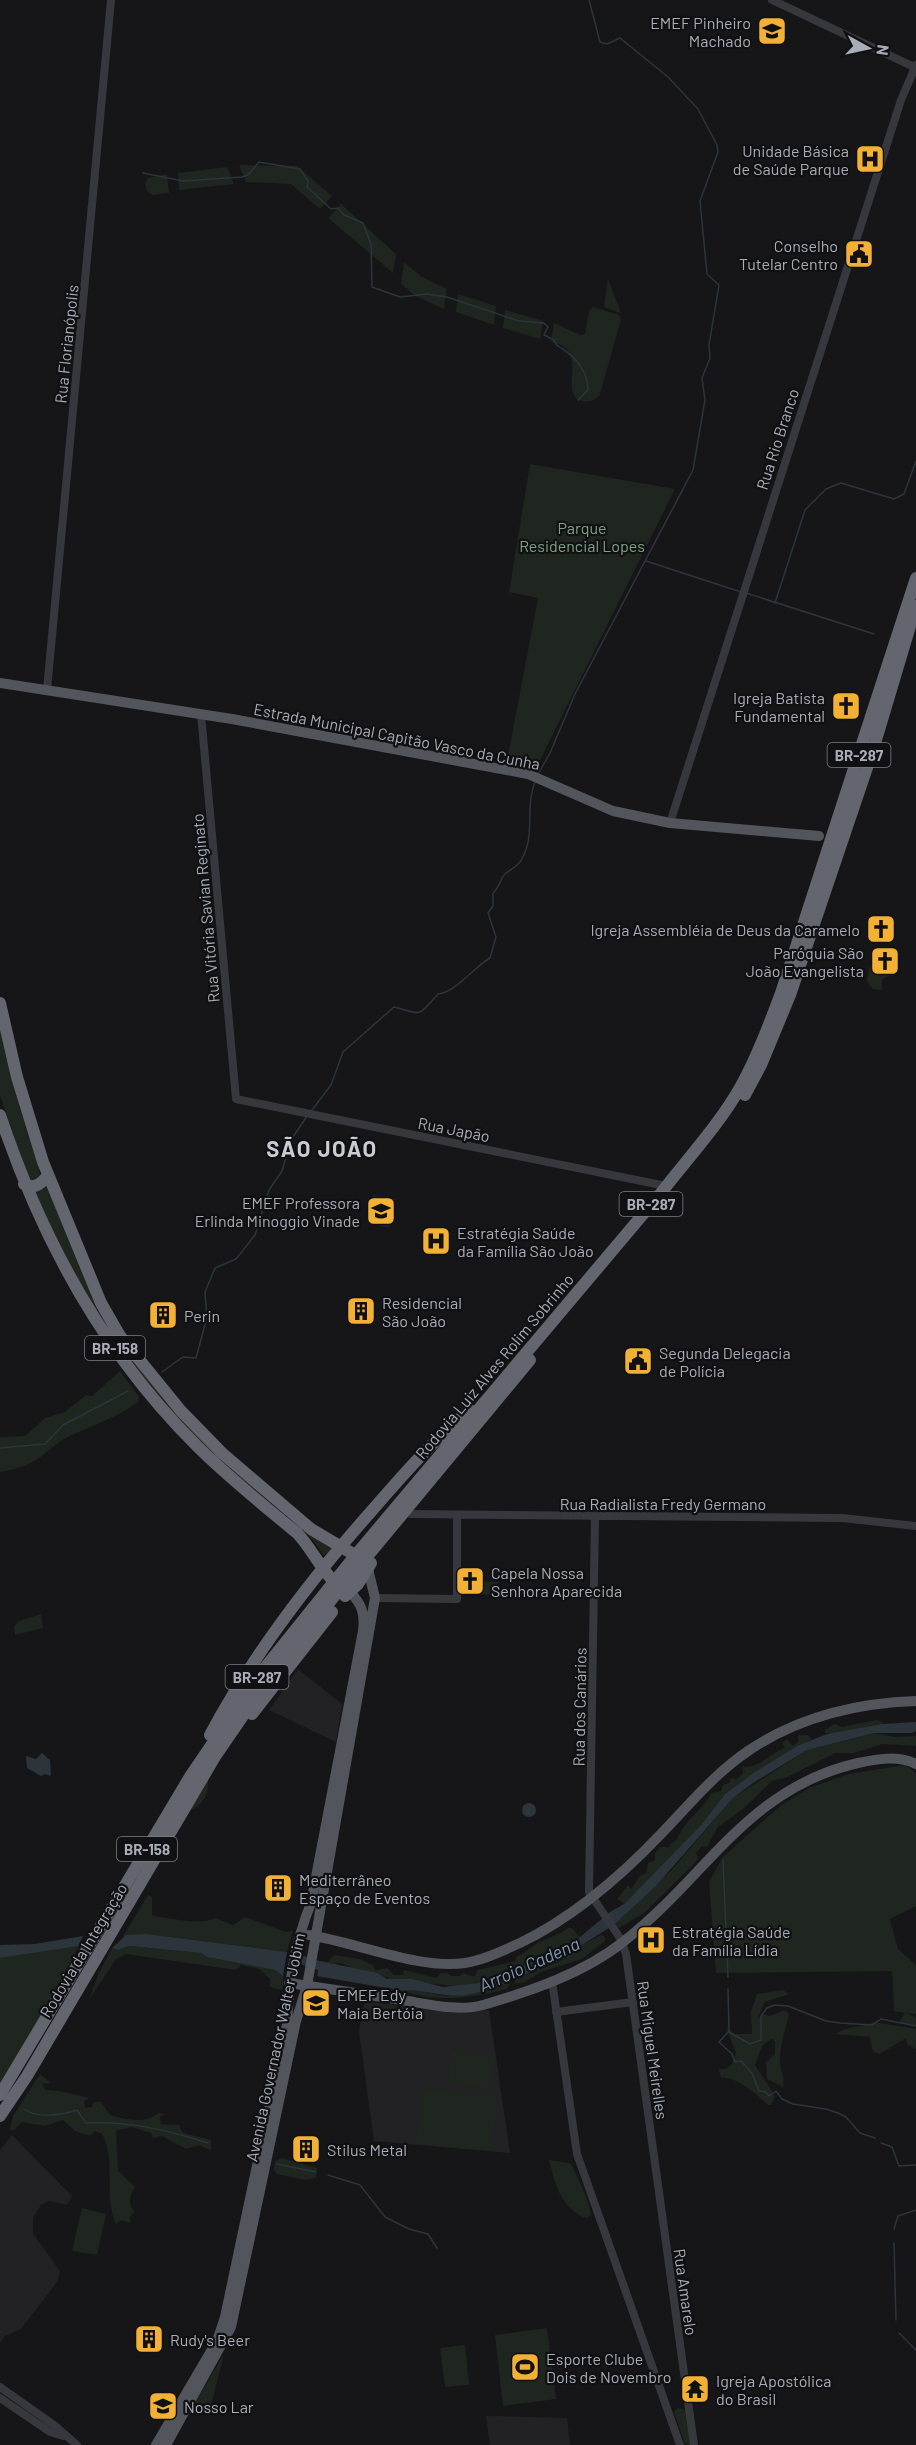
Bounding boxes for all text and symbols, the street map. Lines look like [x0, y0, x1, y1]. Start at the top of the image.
place label: EMEF Pinheiro Machado [650, 13, 751, 50]
school or university icon: EMEF Pinheiro Machado [756, 15, 788, 47]
north arrow [838, 18, 898, 78]
text: N [873, 44, 893, 57]
place label: Unidade Básica de Saúde Parque [733, 141, 849, 178]
hospital icon: Unidade Básica de Saúde Parque [854, 143, 886, 175]
place label: Conselho Tutelar Centro [739, 236, 838, 273]
public building icon: Conselho Tutelar Centro [843, 238, 875, 270]
street label: Rua Florianópolis [50, 284, 82, 404]
street label: Rua Rio Branco [752, 386, 802, 492]
park label: Parque Residencial Lopes [519, 518, 645, 555]
place label: Igreja Batista Fundamental [733, 688, 825, 725]
church icon: Igreja Batista Fundamental [830, 690, 862, 722]
street label: Estrada Municipal Capitão Vasco da Cunha [252, 699, 542, 773]
road number: BR-287 [828, 743, 890, 767]
street label: Rua Vitória Savian Reginato [187, 813, 223, 1003]
church icon: Igreja Assembléia de Deus da Caramelo [865, 913, 897, 945]
place label: Igreja Assembléia de Deus da Caramelo [590, 920, 860, 939]
place label: Paróquia São João Evangelista [746, 943, 864, 980]
church icon: Paróquia São João Evangelista [869, 945, 901, 977]
street label: Rua Japão [416, 1113, 492, 1145]
district label: SÃO JOÃO [266, 1135, 378, 1161]
road number: BR-287 [620, 1192, 682, 1216]
place label: EMEF Professora Erlinda Minoggio Vinade [195, 1193, 360, 1230]
school or university icon: EMEF Professora Erlinda Minoggio Vinade [365, 1195, 397, 1227]
place label: Estratégia Saúde da Família São João [457, 1223, 594, 1260]
hospital icon: Estratégia Saúde da Família São João [420, 1225, 452, 1257]
street label: Rodovia Luiz Alves Rolim Sobrinho [411, 1270, 577, 1462]
place label: Residencial São João [382, 1293, 462, 1330]
building icon: Residencial São João [345, 1295, 377, 1327]
building icon: Perin [147, 1299, 179, 1331]
place label: Perin [184, 1306, 220, 1325]
road number: BR-158 [85, 1336, 145, 1360]
place label: Segunda Delegacia de Polícia [659, 1343, 791, 1380]
public building icon: Segunda Delegacia de Polícia [622, 1345, 654, 1377]
street label: Rua Radialista Fredy Germano [560, 1494, 766, 1513]
place label: Capela Nossa Senhora Aparecida [491, 1563, 622, 1600]
church icon: Capela Nossa Senhora Aparecida [454, 1565, 486, 1597]
street label: Rua dos Canários [568, 1647, 590, 1767]
road number: BR-287 [226, 1665, 288, 1689]
road number: BR-158 [117, 1837, 177, 1861]
place label: Mediterrâneo Espaço de Eventos [299, 1870, 430, 1907]
building icon: Mediterrâneo Espaço de Eventos [262, 1872, 294, 1904]
street label: Rodovia da Integração [35, 1879, 131, 2021]
place label: Estratégia Saúde da Família Lídia [672, 1922, 791, 1959]
hospital icon: Estratégia Saúde da Família Lídia [635, 1924, 667, 1956]
street label: Avenida Governador Walter Jobim [241, 1931, 309, 2163]
water label: Arroio Cadena [475, 1932, 583, 1996]
street label: Rua Miguel Meirelles [634, 1980, 672, 2120]
place label: EMEF Edy Maia Bertóia [337, 1985, 423, 2022]
school or university icon: EMEF Edy Maia Bertóia [300, 1987, 332, 2019]
building icon: Stilus Metal [290, 2133, 322, 2165]
place label: Stilus Metal [327, 2140, 407, 2159]
street label: Rua Amarelo [671, 2247, 701, 2337]
building icon: Rudy's Beer [133, 2323, 165, 2355]
place label: Rudy's Beer [170, 2330, 250, 2349]
place label: Esporte Clube Dois de Novembro [546, 2349, 672, 2386]
sports icon: Esporte Clube Dois de Novembro [509, 2351, 541, 2383]
place label: Igreja Apostólica do Brasil [716, 2371, 832, 2408]
temple icon: Igreja Apostólica do Brasil [679, 2373, 711, 2405]
school or university icon: Nosso Lar [147, 2390, 179, 2422]
place label: Nosso Lar [184, 2397, 254, 2416]

